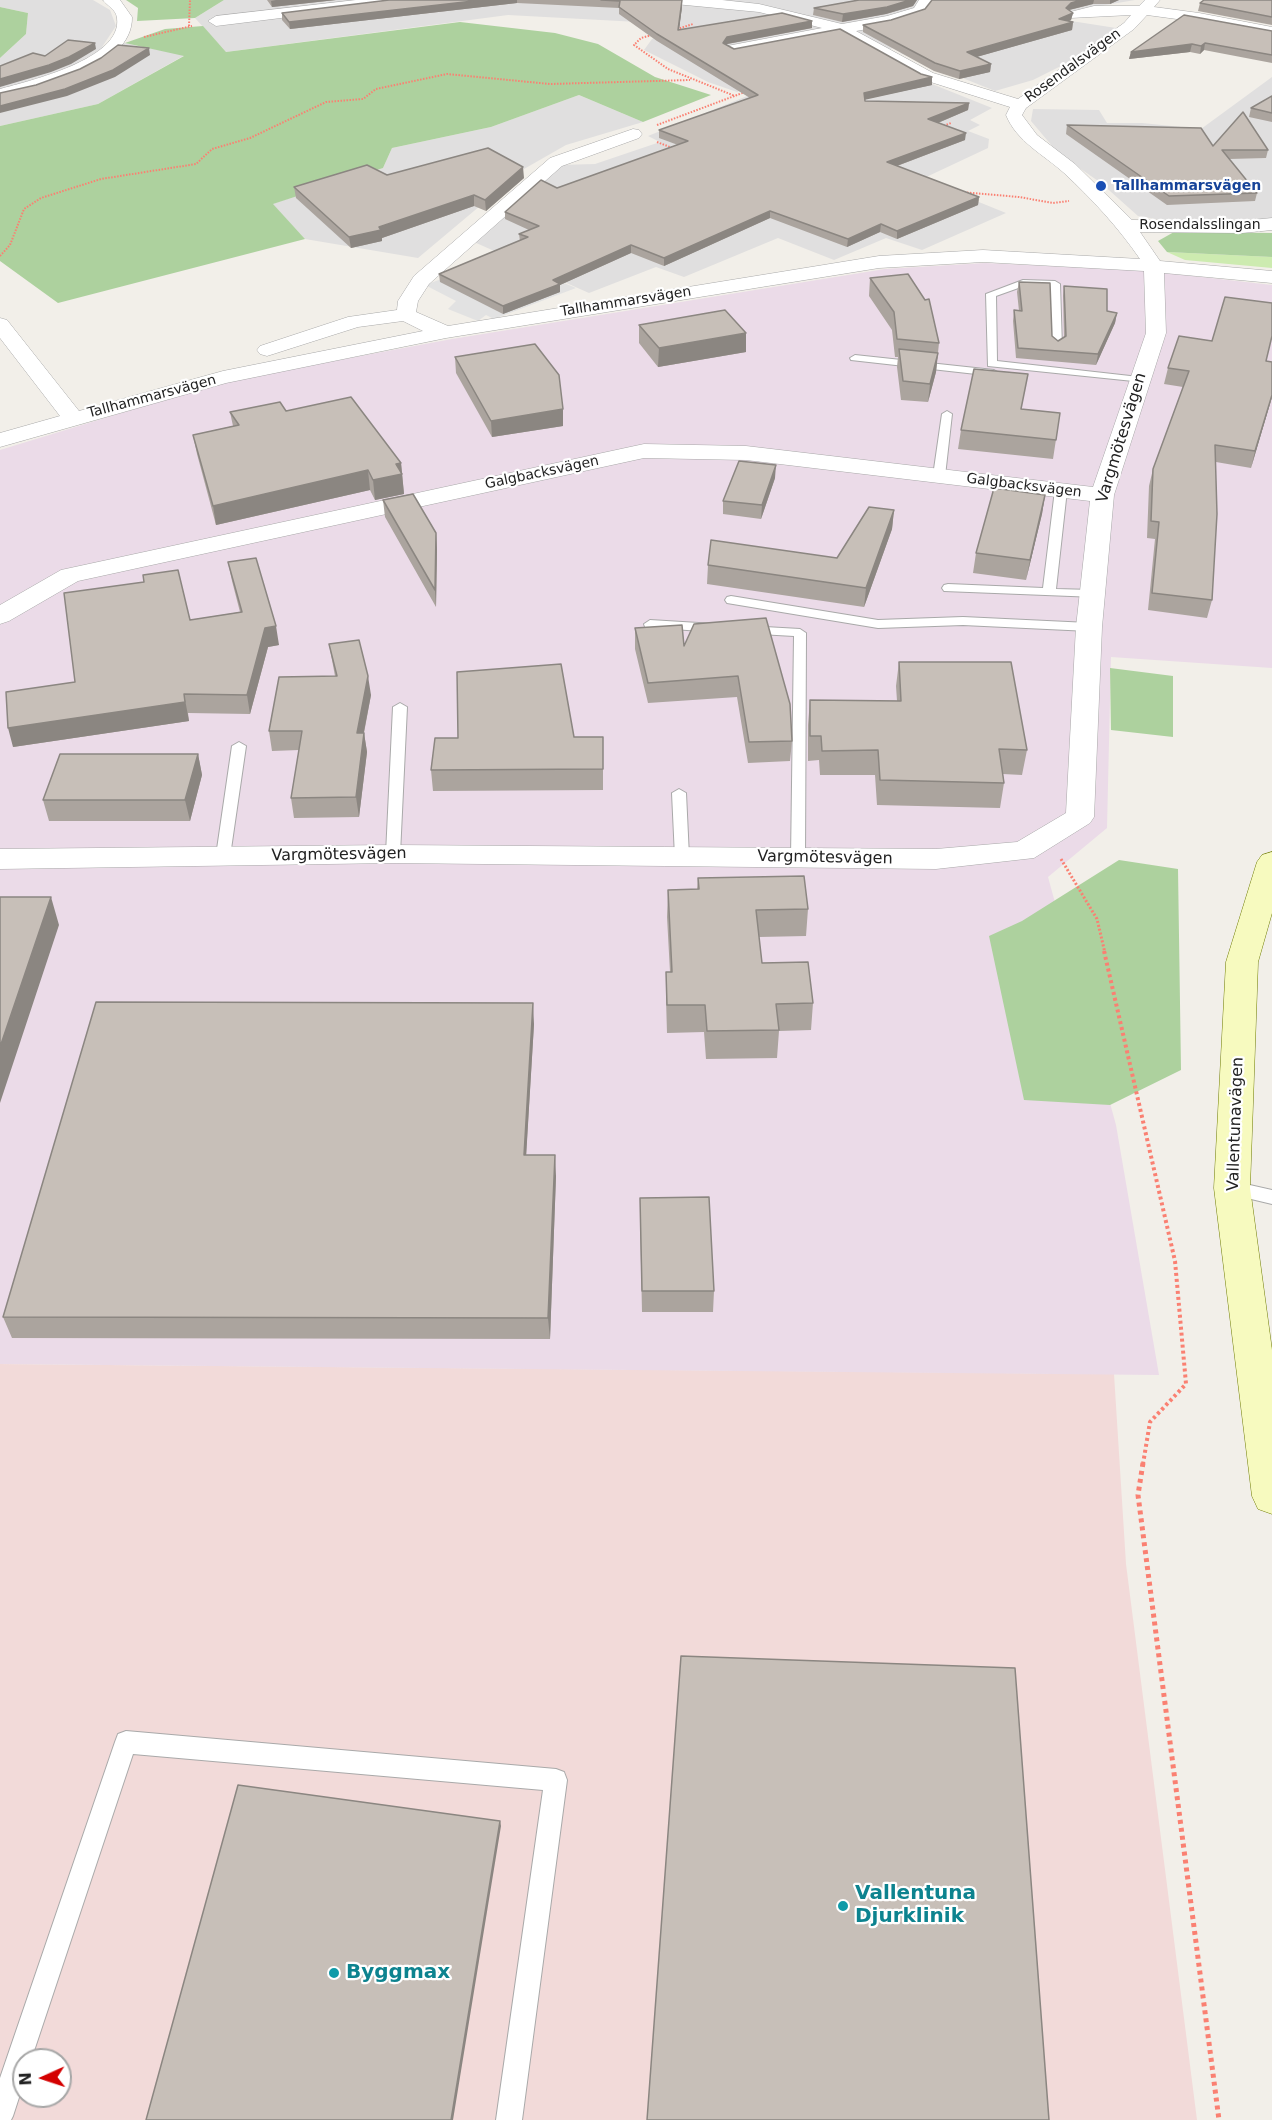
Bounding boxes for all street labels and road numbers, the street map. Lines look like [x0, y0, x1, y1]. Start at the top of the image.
street label: Rosendalsvägen [1022, 26, 1124, 106]
street label: Rosendalsslingan [1139, 217, 1261, 233]
street label: Tallhammarsvägen [559, 283, 693, 321]
street label: Vargmötesvägen [1093, 371, 1151, 505]
street label: Tallhammarsvägen [86, 372, 218, 422]
street label: Galgbacksvägen [484, 453, 600, 493]
street label: Galgbacksvägen [965, 471, 1083, 501]
street label: Vargmötesvägen [271, 844, 407, 866]
street label: Vargmötesvägen [757, 847, 893, 869]
street label: Vallentunavägen [1224, 1057, 1248, 1191]

